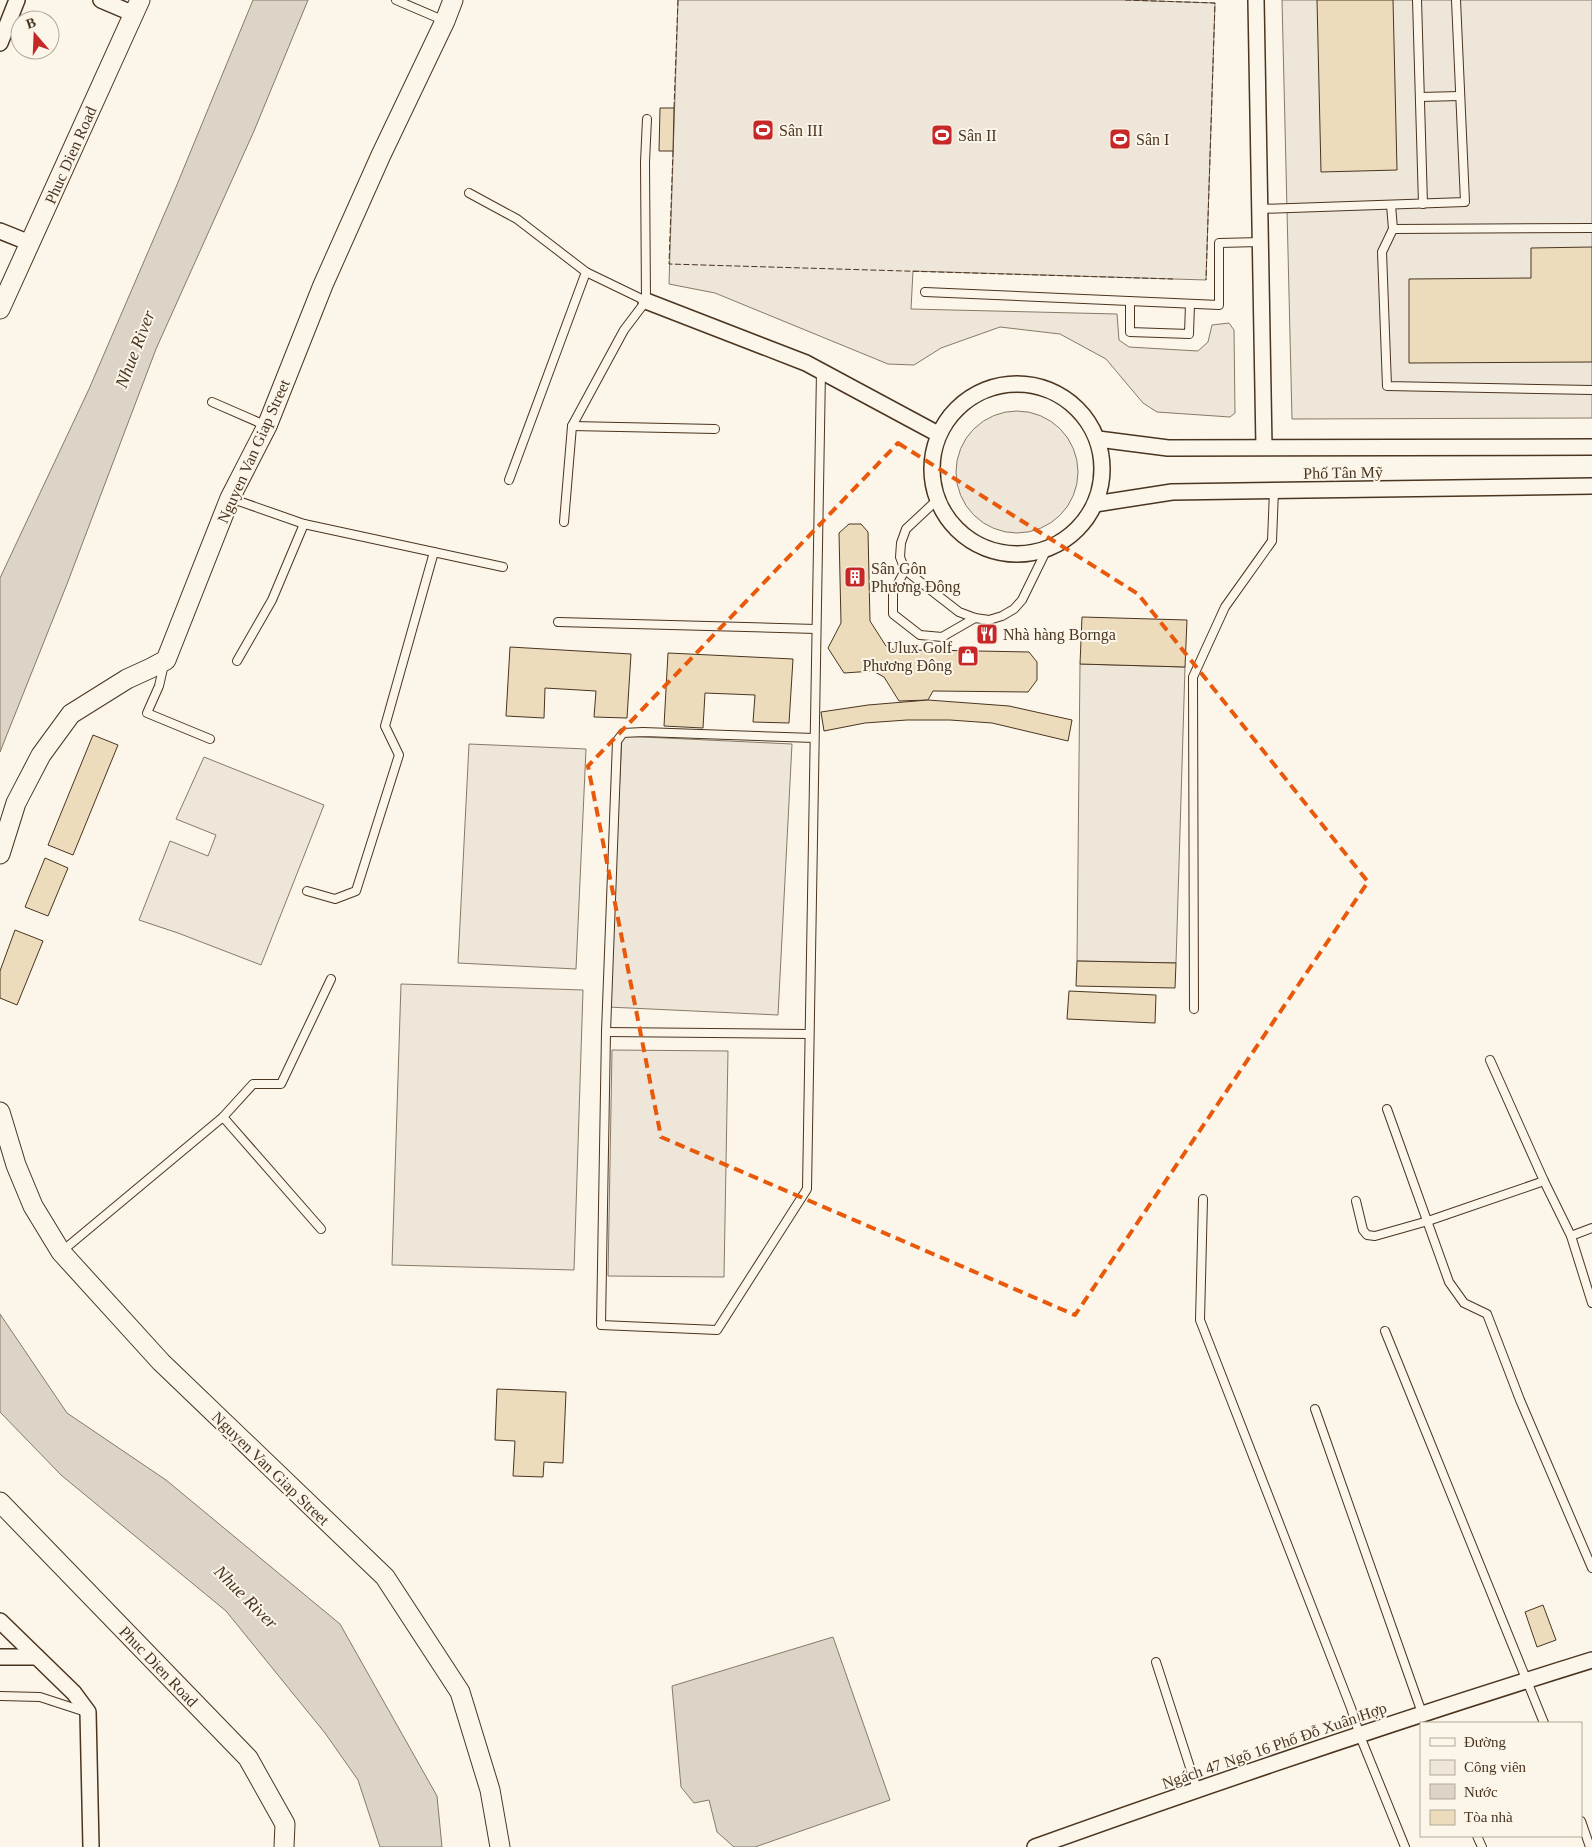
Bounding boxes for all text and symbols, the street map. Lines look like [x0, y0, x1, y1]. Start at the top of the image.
north arrow [10, 10, 60, 60]
text: B [24, 15, 38, 32]
street label: Phuc Dien Road [41, 104, 100, 207]
sports icon: Sân III [751, 118, 775, 142]
place label: Sân III [779, 122, 823, 139]
sports icon: Sân II [930, 123, 954, 147]
place label: Sân II [958, 127, 997, 144]
sports icon: Sân I [1108, 127, 1132, 151]
place label: Sân I [1136, 131, 1169, 148]
water label: Nhue River [111, 306, 159, 392]
street label: Nguyen Van Giap Street [214, 376, 294, 526]
street label: Phố Tân Mỹ [1303, 463, 1383, 483]
place label: Sân Gôn Phương Đông [871, 560, 961, 596]
building icon: Sân Gôn Phương Đông [843, 565, 867, 589]
restaurant icon: Nhà hàng Bornga [975, 622, 999, 646]
place label: Nhà hàng Bornga [1003, 626, 1116, 644]
place label: Ulux Golf Phương Đông [862, 639, 953, 675]
shop icon: Ulux Golf Phương Đông [956, 644, 980, 668]
street label: Nguyen Van Giap Street [208, 1408, 333, 1530]
water label: Nhue River [209, 1560, 283, 1634]
street label: Phuc Dien Road [116, 1623, 201, 1710]
street label: Ngách 47 Ngõ 16 Phố Đỗ Xuân Hợp [1160, 1699, 1389, 1793]
legend [1420, 1722, 1582, 1837]
text: Đường [1464, 1734, 1506, 1750]
text: Công viên [1464, 1759, 1527, 1775]
text: Nước [1464, 1784, 1498, 1800]
text: Tòa nhà [1464, 1809, 1513, 1825]

